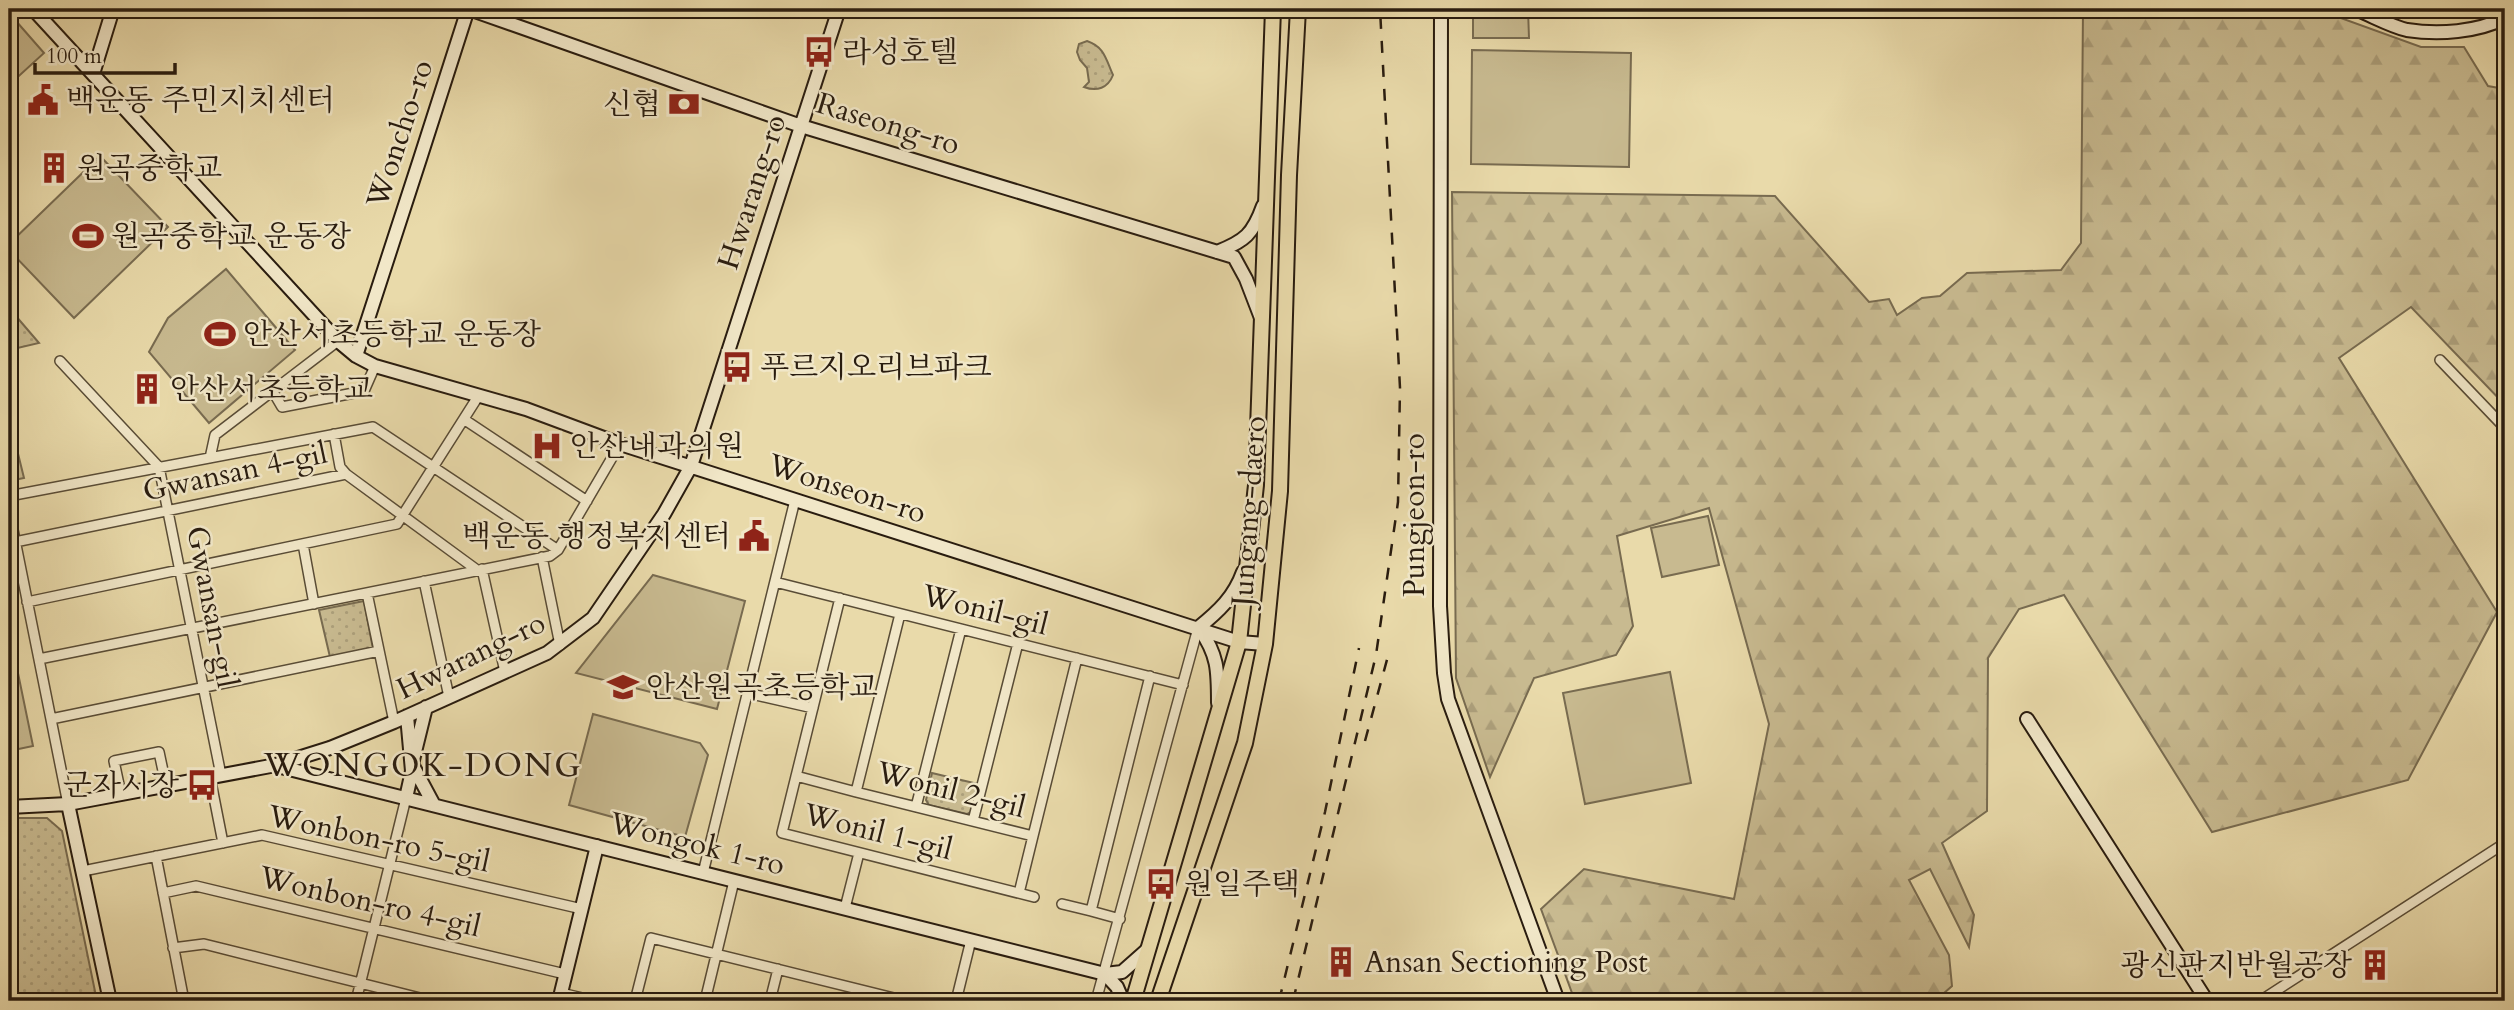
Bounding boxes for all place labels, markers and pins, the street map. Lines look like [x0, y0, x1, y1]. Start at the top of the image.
place label: 라성호텔 [842, 32, 958, 73]
bus stop icon: 라성호텔 [802, 35, 836, 69]
place label: 백운동 주민지치센터 [66, 80, 335, 121]
public building icon: 백운동 주민지치센터 [26, 83, 60, 117]
place label: 신협 [603, 84, 661, 125]
bank icon: 신협 [667, 87, 701, 121]
place label: 원곡중학교 [77, 148, 222, 189]
building icon: 원곡중학교 [37, 151, 71, 185]
place label: 원곡중학교 운동장 [111, 216, 351, 257]
sports icon: 원곡중학교 운동장 [71, 219, 105, 253]
place label: 안산서초등학교 운동장 [243, 314, 541, 355]
sports icon: 안산서초등학교 운동장 [203, 317, 237, 351]
place label: 푸르지오리브파크 [760, 347, 992, 388]
bus stop icon: 푸르지오리브파크 [720, 350, 754, 384]
place label: 안산서초등학교 [170, 369, 373, 410]
building icon: 안산서초등학교 [130, 372, 164, 406]
place label: 안산내과의원 [570, 426, 744, 467]
hospital icon: 안산내과의원 [530, 429, 564, 463]
place label: 백운동 행정복지센터 [462, 516, 731, 557]
public building icon: 백운동 행정복지센터 [737, 519, 771, 553]
place label: 안산원곡초등학교 [646, 667, 878, 708]
school or university icon: 안산원곡초등학교 [606, 670, 640, 704]
place label: 군자시장 [63, 765, 179, 806]
bus stop icon: 군자시장 [185, 768, 219, 802]
place label: 원일주택 [1184, 864, 1300, 905]
bus stop icon: 원일주택 [1144, 867, 1178, 901]
place label: Ansan Sectioning Post [1364, 942, 1648, 983]
building icon: Ansan Sectioning Post [1324, 945, 1358, 979]
place label: 광신판지반월공장 [2120, 945, 2352, 986]
building icon: 광신판지반월공장 [2358, 948, 2392, 982]

